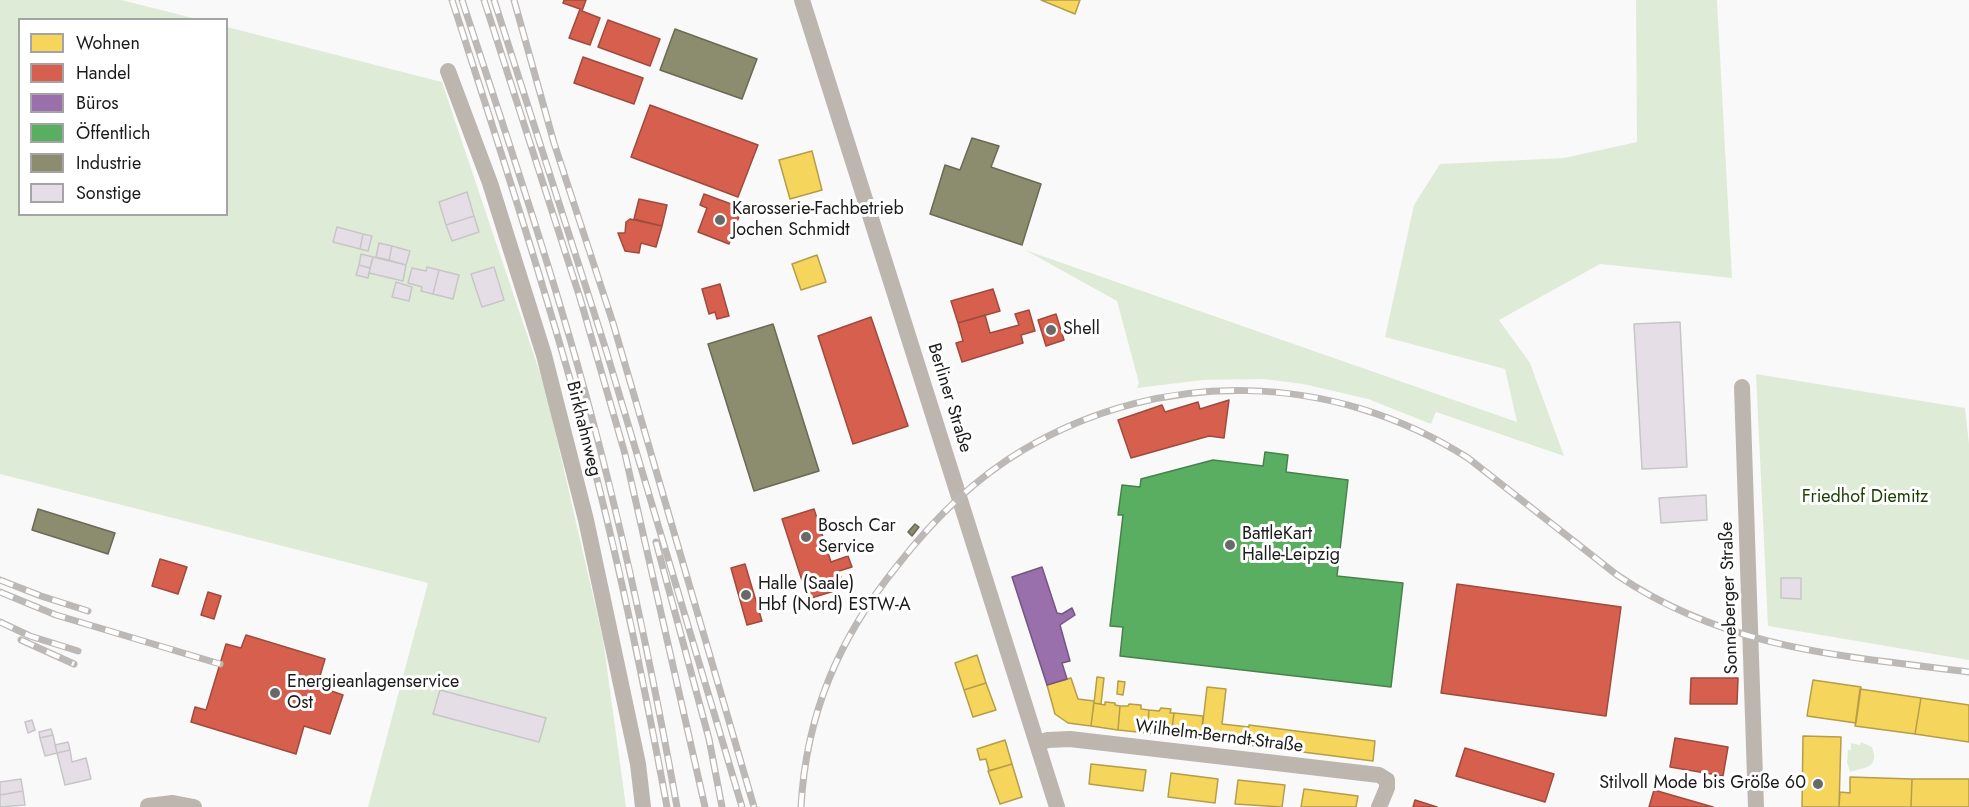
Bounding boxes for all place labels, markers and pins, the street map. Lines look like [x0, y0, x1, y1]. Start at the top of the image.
place label: Karosserie-Fachbetrieb Jochen Schmidt [732, 199, 904, 242]
marker: Karosserie-Fachbetrieb Jochen Schmidt [713, 213, 727, 227]
place label: Shell [1063, 319, 1100, 341]
marker: Shell [1044, 323, 1058, 337]
place label: Bosch Car Service [818, 516, 896, 558]
place label: BattleKart Halle-Leipzig [1242, 524, 1340, 566]
marker: Bosch Car Service [799, 530, 813, 544]
marker: BattleKart Halle-Leipzig [1223, 538, 1237, 552]
place label: Halle (Saale) Hbf (Nord) ESTW-A [758, 574, 911, 616]
marker: Halle (Saale) Hbf (Nord) ESTW-A [739, 588, 753, 602]
place label: Energieanlagenservice Ost [287, 672, 459, 714]
marker: Energieanlagenservice Ost [268, 686, 282, 700]
place label: Stilvoll Mode bis Größe 60 [1599, 773, 1806, 795]
marker: Stilvoll Mode bis Größe 60 [1811, 777, 1825, 791]

